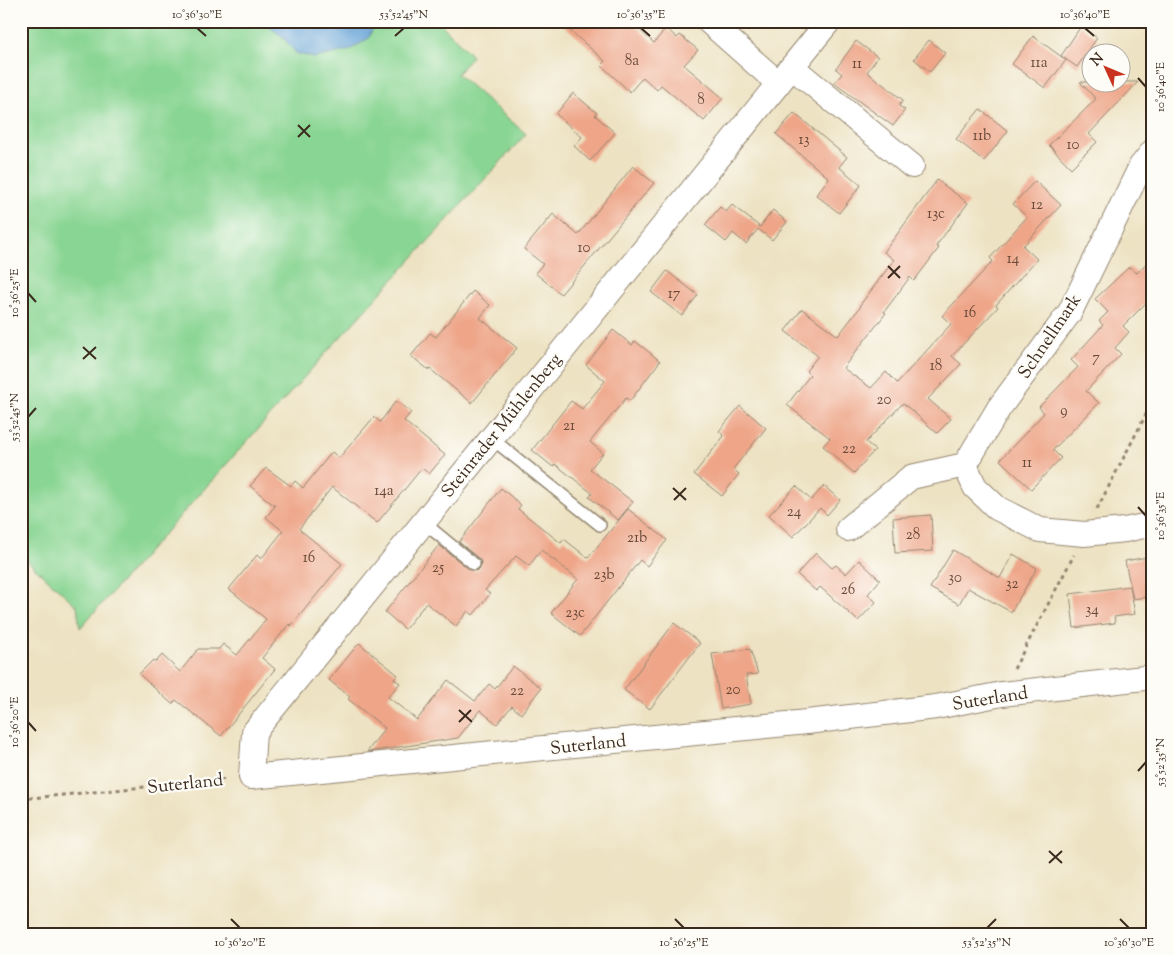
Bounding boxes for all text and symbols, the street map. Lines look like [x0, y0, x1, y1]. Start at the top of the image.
text: 10°36'30"E [172, 6, 223, 24]
text: 53°52'45"N [379, 6, 429, 24]
text: 10°36'35"E [617, 6, 666, 24]
text: 10°36'40"E [1060, 6, 1111, 24]
north arrow [1082, 42, 1132, 92]
text: N [1087, 49, 1109, 71]
house number: 8a [625, 51, 639, 72]
house number: 11a [1030, 53, 1048, 74]
house number: 11 [852, 54, 862, 75]
text: 10°36'40"E [1152, 61, 1170, 112]
house number: 8 [697, 90, 705, 111]
house number: 11b [973, 126, 991, 147]
house number: 13 [798, 130, 810, 151]
house number: 10 [1067, 135, 1080, 156]
house number: 12 [1031, 195, 1043, 216]
house number: 13c [927, 204, 945, 225]
house number: 10 [578, 238, 591, 259]
house number: 14 [1007, 249, 1020, 270]
text: 10°36'25"E [6, 268, 24, 318]
house number: 17 [668, 284, 681, 305]
street label: Schnellmark [1013, 289, 1089, 385]
house number: 16 [964, 303, 976, 324]
street label: Steinrader Mühlenberg [436, 348, 569, 504]
house number: 7 [1092, 348, 1100, 369]
house number: 18 [930, 356, 942, 377]
house number: 20 [877, 390, 892, 411]
text: 53°52'45"N [6, 392, 24, 442]
house number: 9 [1060, 401, 1068, 422]
house number: 21 [563, 416, 575, 437]
house number: 22 [842, 439, 856, 460]
house number: 11 [1022, 453, 1032, 474]
house number: 14a [374, 481, 394, 502]
text: 10°36'35"E [1152, 491, 1170, 540]
house number: 24 [787, 502, 802, 523]
house number: 28 [906, 525, 920, 546]
house number: 21b [627, 528, 647, 549]
house number: 16 [303, 548, 315, 569]
house number: 25 [432, 558, 444, 579]
house number: 23b [593, 565, 615, 586]
house number: 30 [948, 568, 962, 589]
house number: 32 [1005, 574, 1019, 595]
house number: 26 [841, 580, 855, 601]
house number: 34 [1085, 600, 1099, 621]
house number: 23c [565, 603, 585, 624]
house number: 20 [726, 680, 741, 701]
house number: 22 [510, 681, 524, 702]
street label: Suterland [951, 681, 1030, 719]
text: 10°36'20"E [6, 696, 24, 747]
street label: Suterland [549, 729, 627, 763]
text: 53°52'35"N [1152, 737, 1170, 787]
street label: Suterland [146, 768, 224, 802]
text: 10°36'20"E [215, 934, 266, 952]
text: 10°36'25"E [659, 934, 709, 952]
text: 53°52'35"N [962, 934, 1012, 952]
text: 10°36'30"E [1104, 934, 1155, 952]

